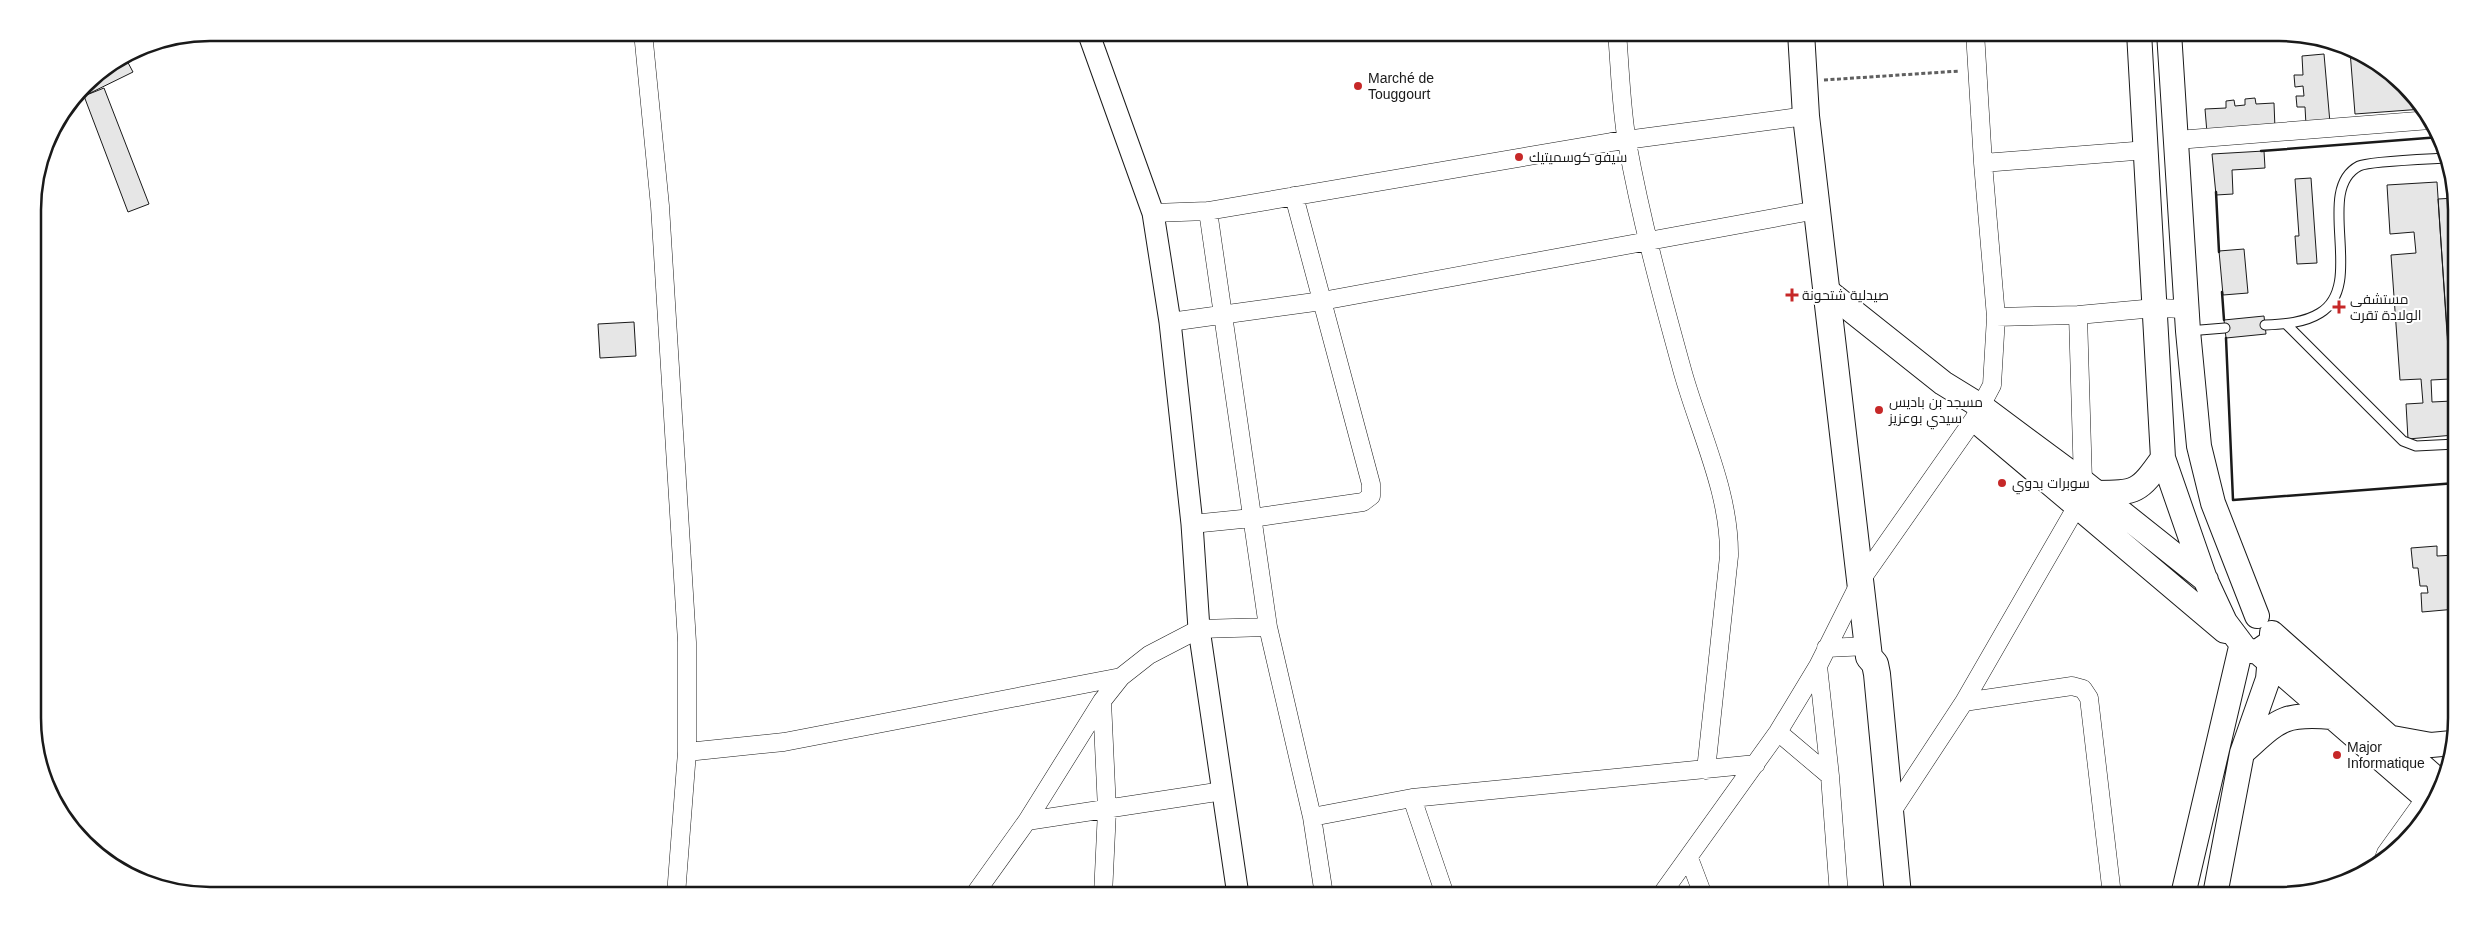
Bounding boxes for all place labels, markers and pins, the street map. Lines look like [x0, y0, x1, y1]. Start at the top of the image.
place label: Marché de Touggourt [1368, 70, 1434, 102]
marker: Marché de Touggourt [1352, 80, 1364, 92]
place label: سيفو كوسميتيك [1529, 149, 1627, 165]
marker: سيفو كوسميتيك [1513, 151, 1525, 163]
place label: صيدلية شتحونة [1802, 287, 1889, 303]
marker: صيدلية شتحونة [1786, 289, 1798, 301]
place label: مستشفى الولادة تقرت [2350, 291, 2422, 323]
marker: مستشفى الولادة تقرت [2332, 300, 2346, 314]
place label: مسجد بن باديس سيدي بوعزيز [1888, 394, 1983, 430]
marker: مسجد بن باديس سيدي بوعزيز [1873, 404, 1885, 416]
place label: سوبرات بدوي [2012, 475, 2090, 495]
marker: سوبرات بدوي [1996, 477, 2008, 489]
place label: Major Informatique [2347, 739, 2425, 771]
marker: Major Informatique [2331, 749, 2343, 761]

